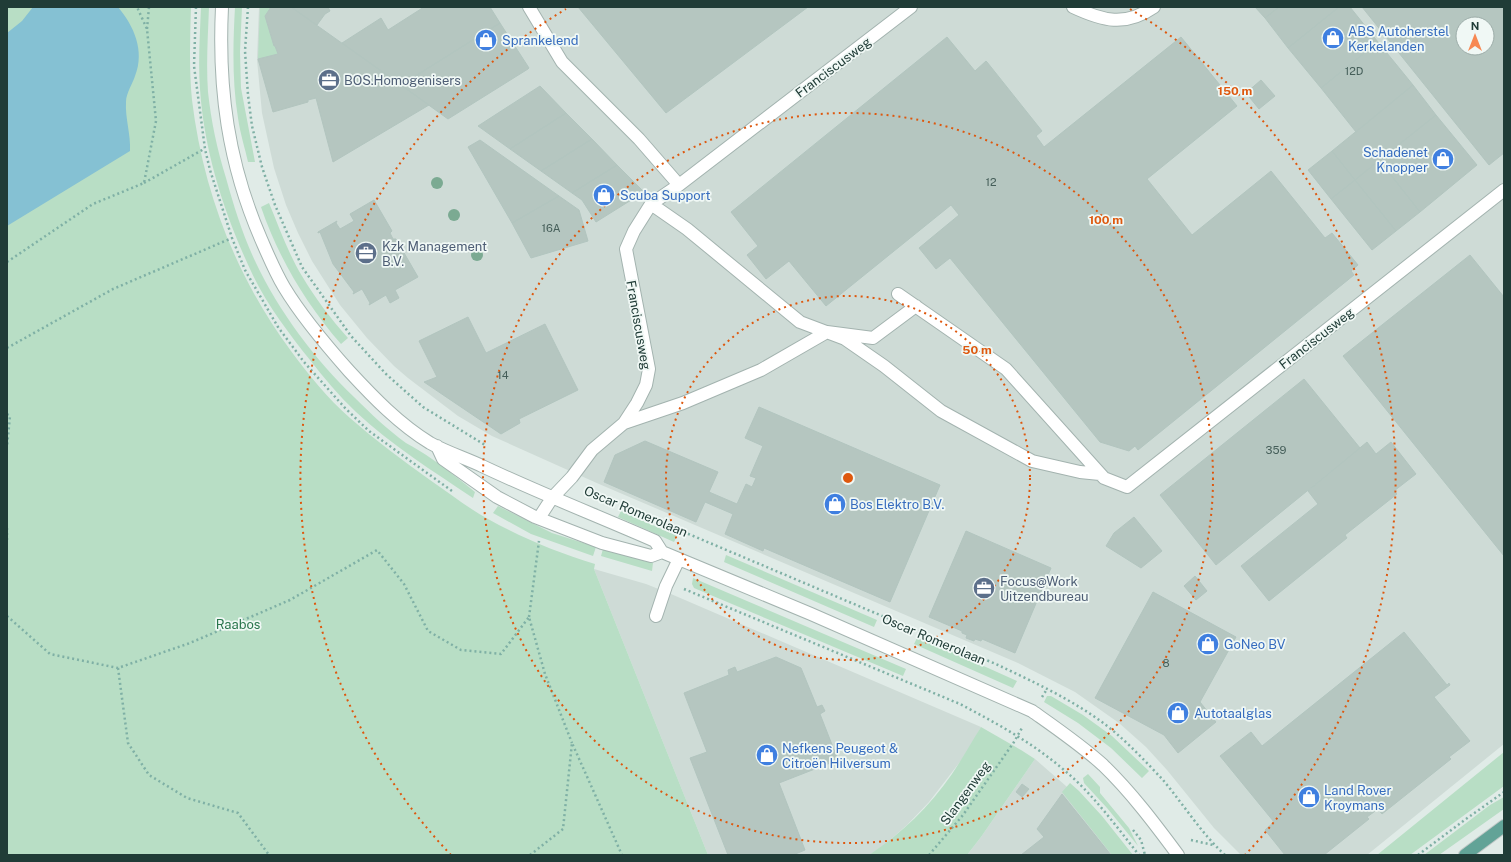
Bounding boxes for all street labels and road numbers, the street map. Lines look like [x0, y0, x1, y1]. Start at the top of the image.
street label: Franciscusweg [793, 34, 874, 101]
street label: Franciscusweg [623, 279, 654, 371]
street label: Franciscusweg [1276, 305, 1357, 372]
street label: Oscar Romerolaan [582, 483, 690, 540]
street label: Oscar Romerolaan [880, 611, 988, 668]
street label: Slangenweg [937, 758, 994, 828]

